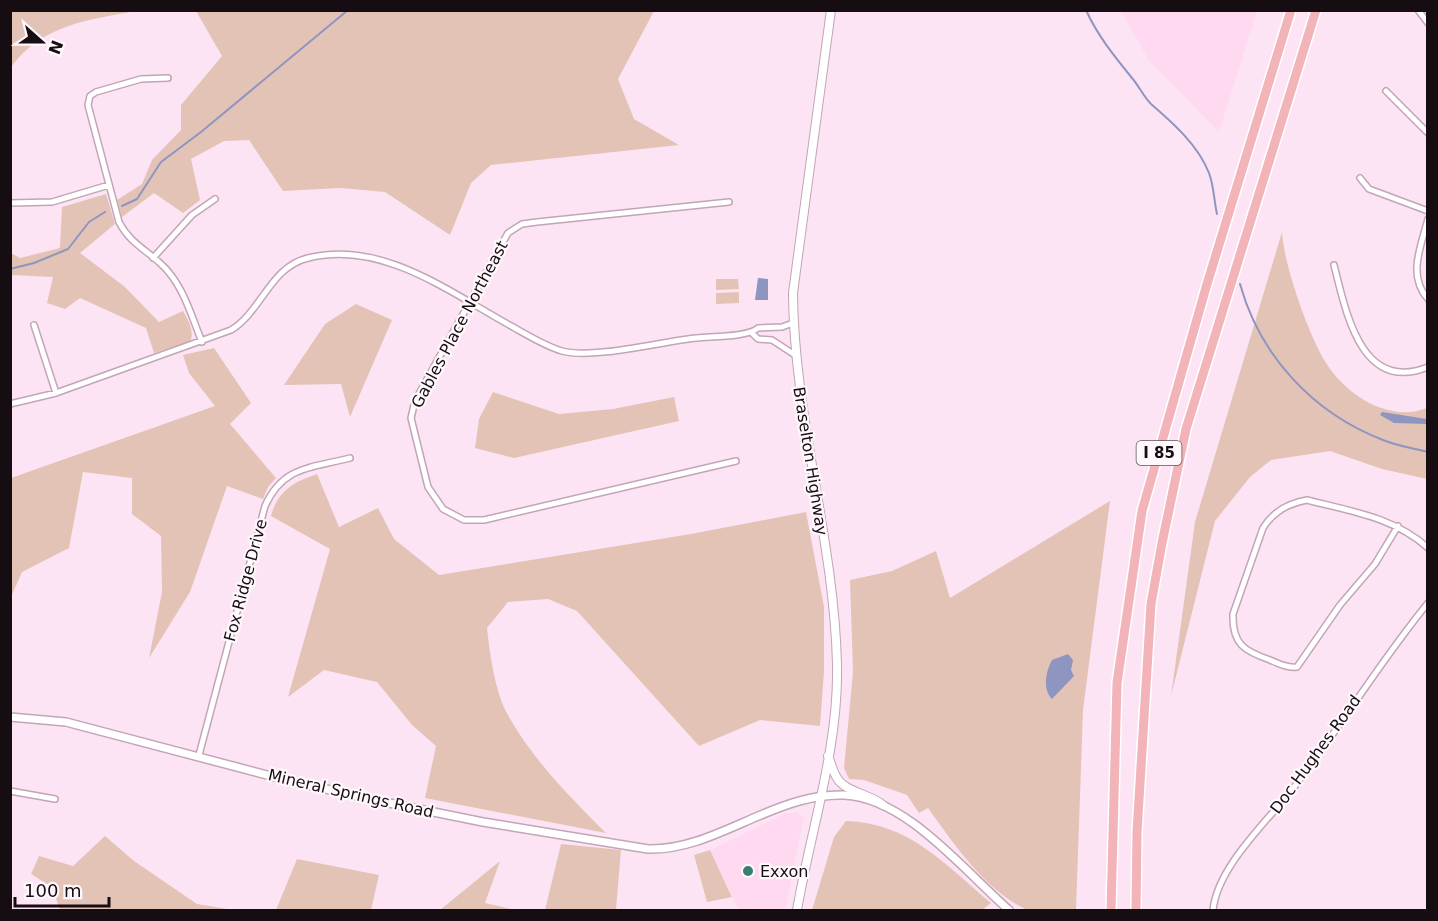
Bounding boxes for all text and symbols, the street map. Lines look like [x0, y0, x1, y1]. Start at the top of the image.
north arrow [12, 12, 72, 72]
text: N [44, 38, 67, 57]
street label: Gables Place Northeast [407, 237, 512, 411]
street label: Braselton Highway [789, 385, 832, 537]
road number: I 85 [1136, 441, 1182, 465]
street label: Fox Ridge Drive [220, 517, 271, 643]
street label: Doc Hughes Road [1266, 691, 1365, 817]
street label: Mineral Springs Road [266, 765, 436, 822]
place label: Exxon [760, 862, 808, 881]
marker: Exxon [741, 864, 755, 878]
scale bar [15, 870, 110, 908]
text: 100 m [24, 880, 82, 901]

